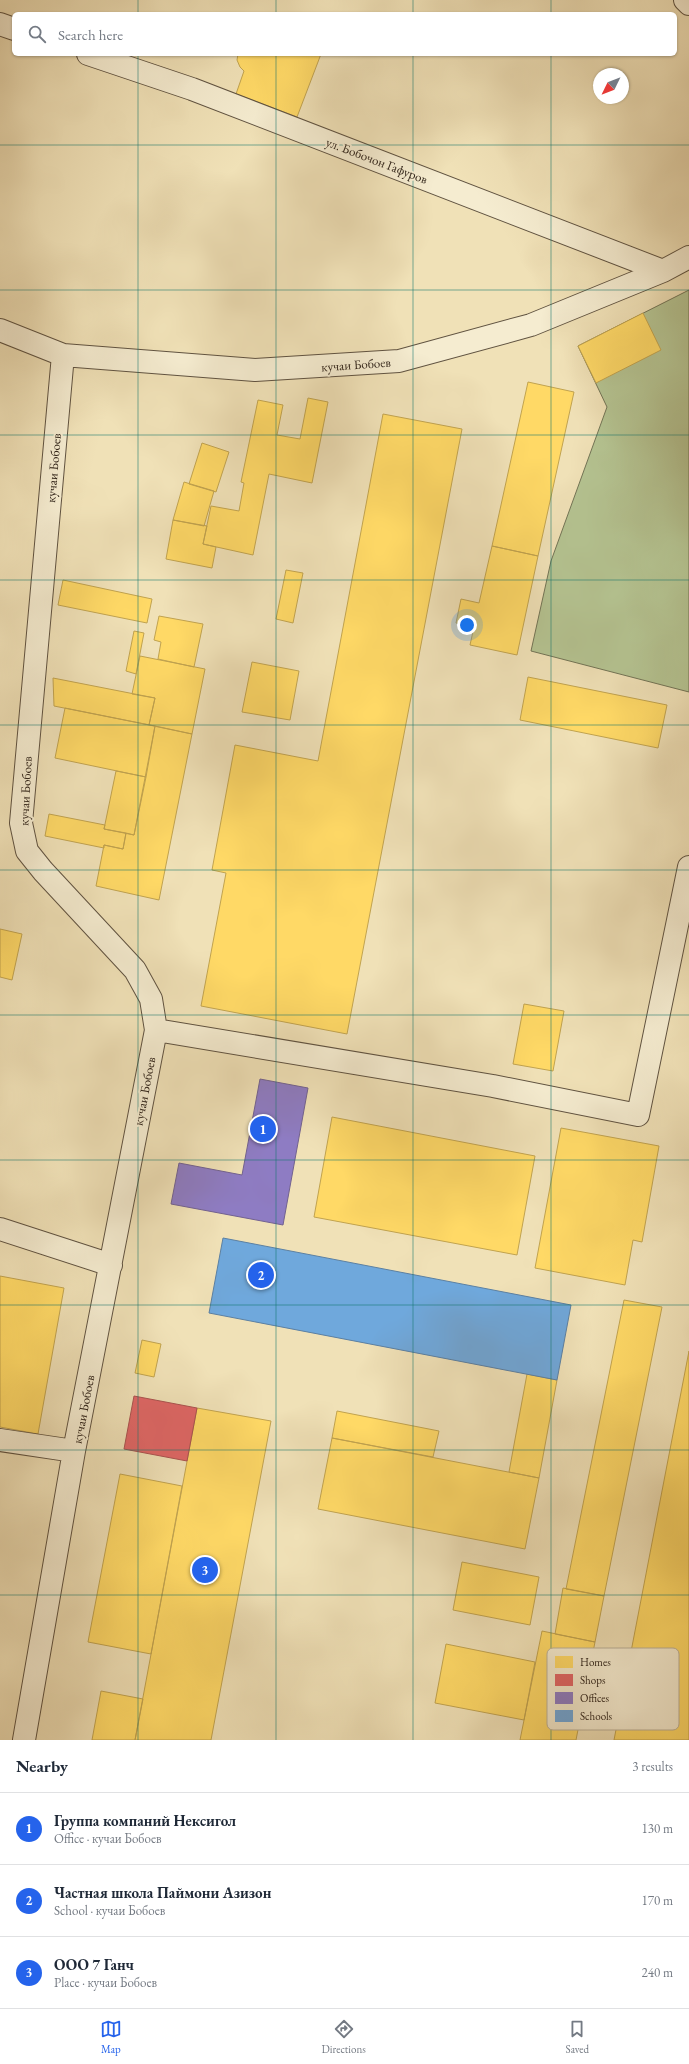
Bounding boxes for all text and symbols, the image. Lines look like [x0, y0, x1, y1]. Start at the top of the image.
search box [12, 12, 677, 56]
icon: search [26, 23, 48, 45]
text: Search here [58, 25, 123, 44]
north arrow [593, 68, 629, 104]
street label: ул. Бобочон Гафуров [324, 133, 431, 188]
street label: кучаи Бобоев [321, 354, 392, 375]
street label: кучаи Бобоев [42, 432, 65, 503]
your location [457, 615, 477, 635]
street label: кучаи Бобоев [15, 755, 36, 826]
street label: кучаи Бобоев [130, 1055, 160, 1127]
pin: 1 [250, 1114, 276, 1144]
pin: 2 [248, 1260, 274, 1290]
street label: кучаи Бобоев [69, 1373, 99, 1445]
pin: 3 [192, 1555, 218, 1585]
legend [547, 1648, 679, 1730]
text: Homes [580, 1655, 611, 1669]
text: Shops [580, 1673, 606, 1687]
text: Offices [580, 1691, 609, 1705]
text: Schools [580, 1709, 613, 1723]
text: Nearby [16, 1755, 68, 1777]
text: 3 results [632, 1758, 673, 1775]
text: Группа компаний Нексигол [54, 1811, 236, 1830]
text: 1 [26, 1820, 32, 1837]
text: 130 m [642, 1820, 673, 1837]
text: Office · кучаи Бобоев [54, 1830, 162, 1847]
text: Частная школа Паймони Азизон [54, 1883, 271, 1902]
text: 2 [26, 1892, 32, 1909]
text: 170 m [642, 1892, 673, 1909]
text: School · кучаи Бобоев [54, 1902, 165, 1919]
text: ООО 7 Ганч [54, 1955, 134, 1974]
text: 3 [26, 1964, 32, 1981]
text: 240 m [642, 1964, 673, 1981]
text: Place · кучаи Бобоев [54, 1974, 157, 1991]
tab: Map [100, 2018, 122, 2056]
tab: Directions [322, 2018, 366, 2056]
tab: Saved [566, 2018, 589, 2056]

